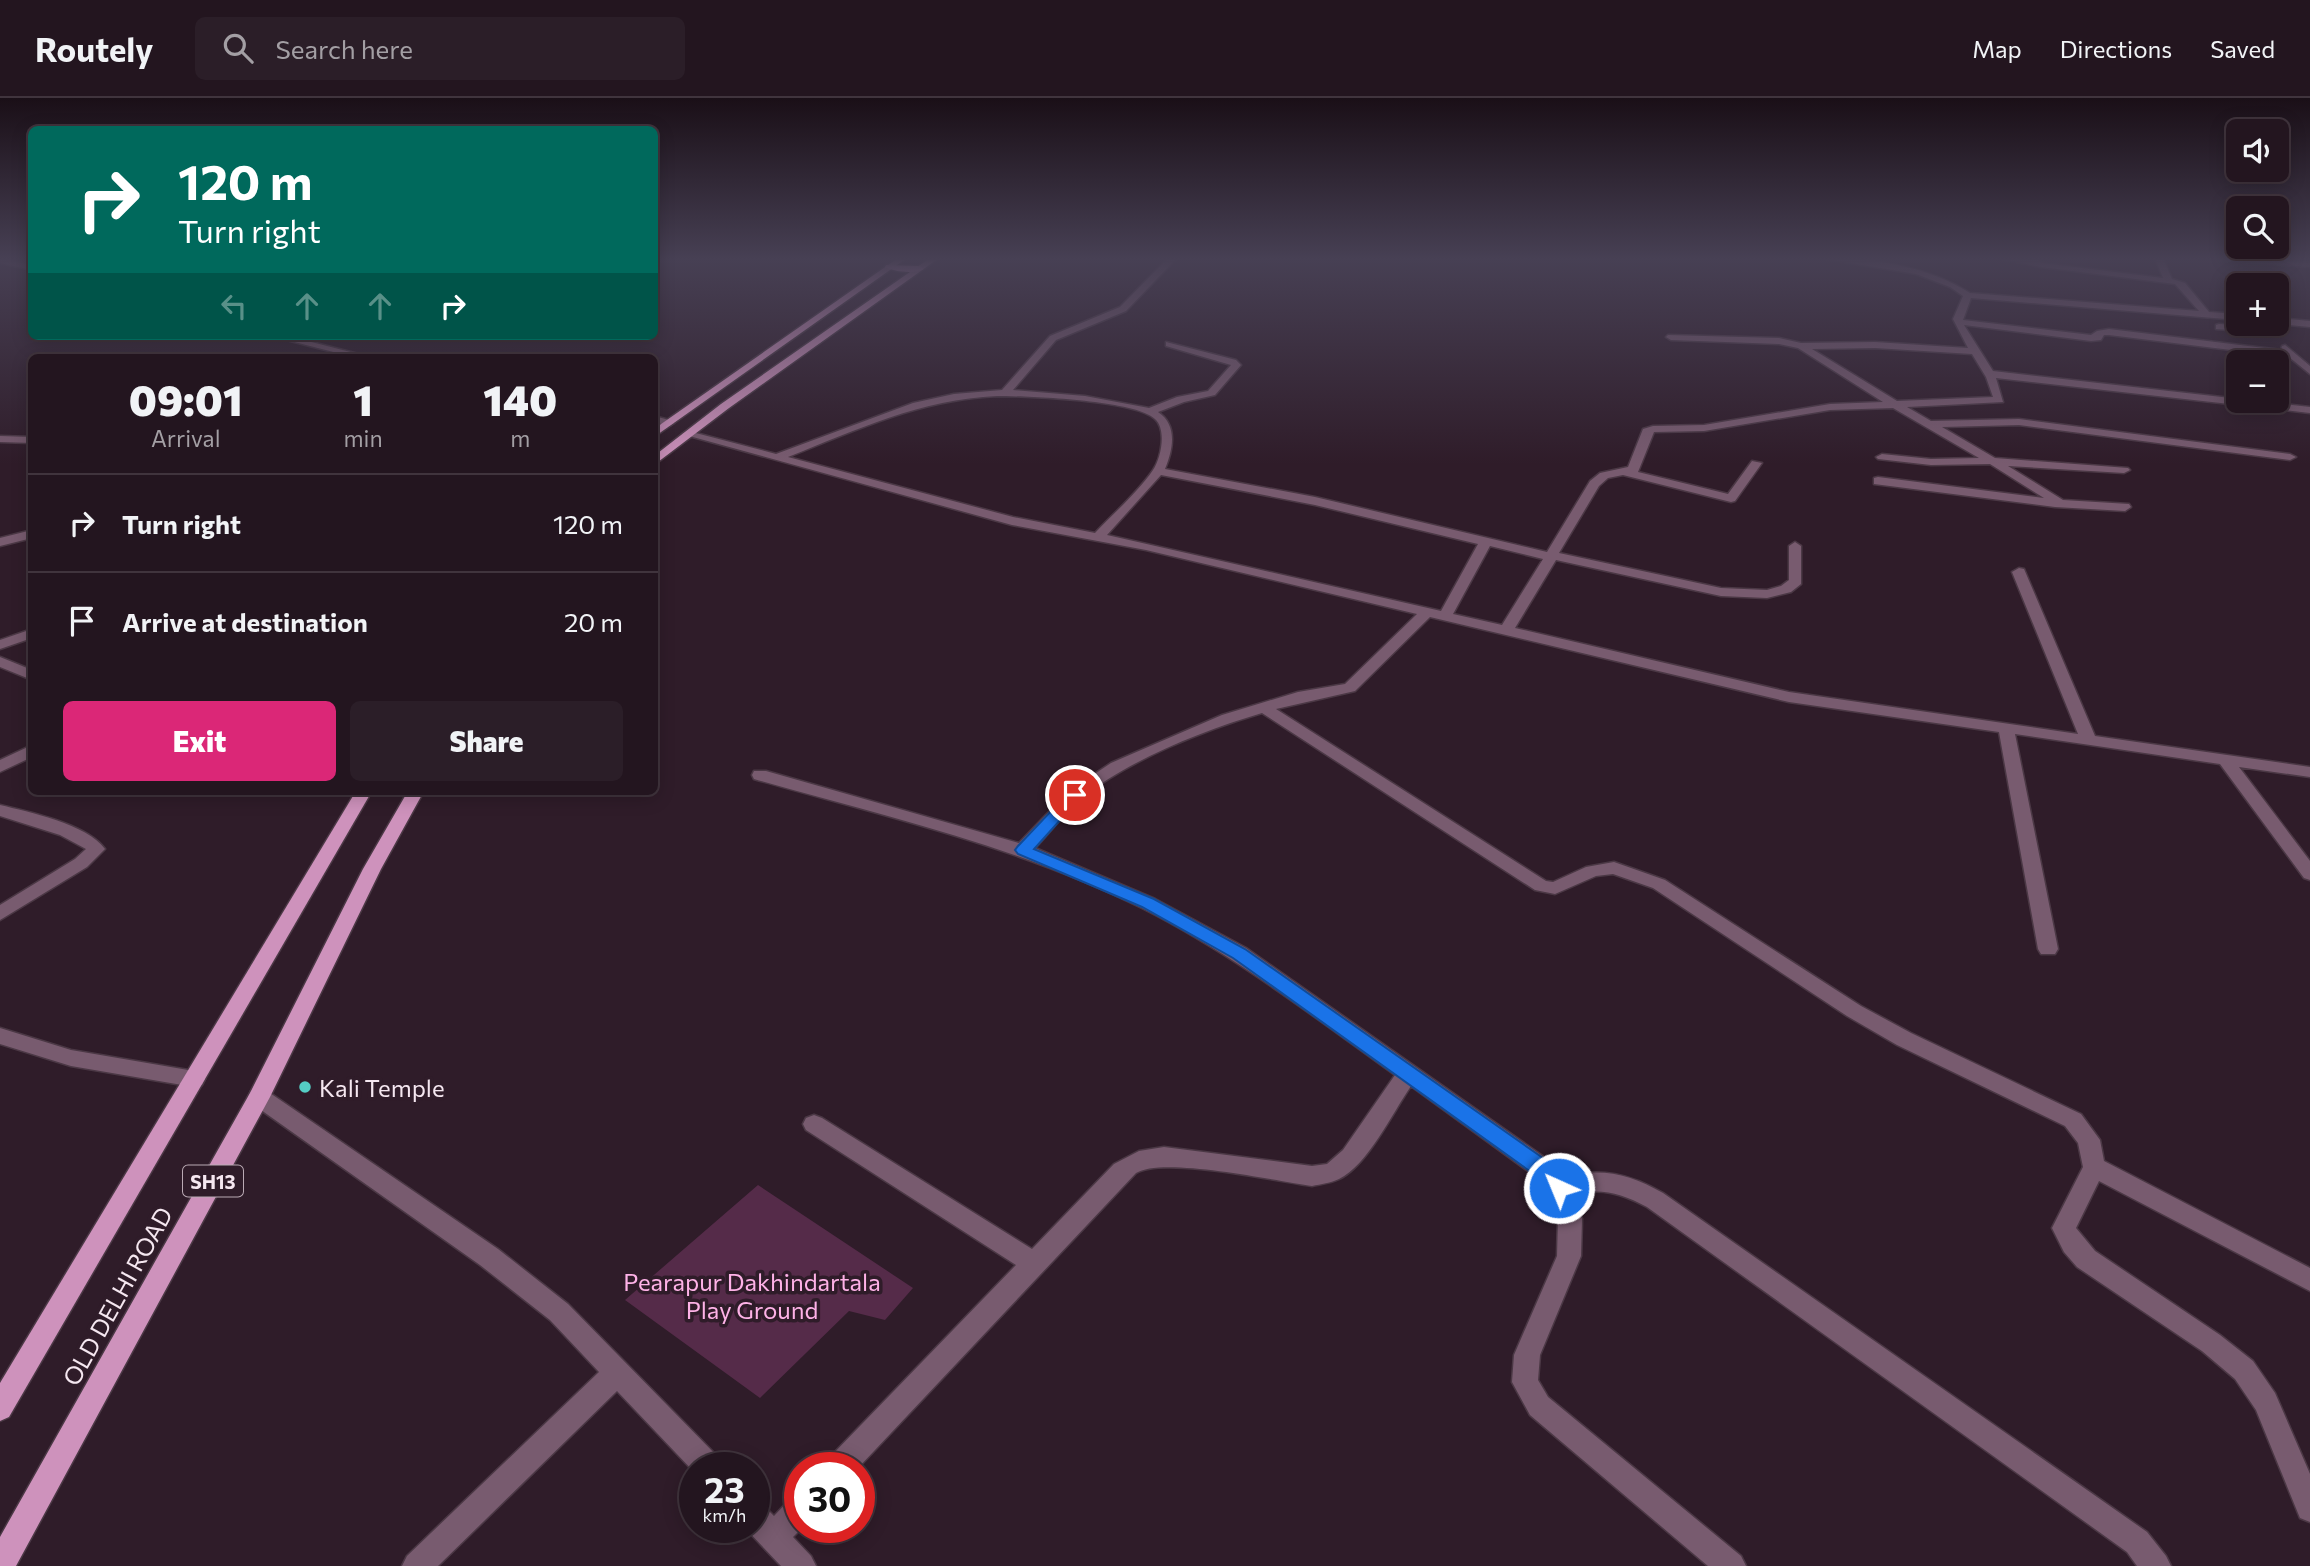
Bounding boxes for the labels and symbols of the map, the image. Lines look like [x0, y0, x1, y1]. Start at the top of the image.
pin [1045, 765, 1105, 825]
place label: Kali Temple [319, 1073, 445, 1102]
marker: Kali Temple [297, 1079, 313, 1095]
position arrow [1522, 1151, 1596, 1225]
road number: SH13 [183, 1166, 243, 1196]
street label: OLD DELHI ROAD [56, 1202, 178, 1390]
park label: Pearapur Dakhindartala Play Ground [623, 1267, 881, 1324]
speed limit sign: 30 [784, 1452, 875, 1543]

